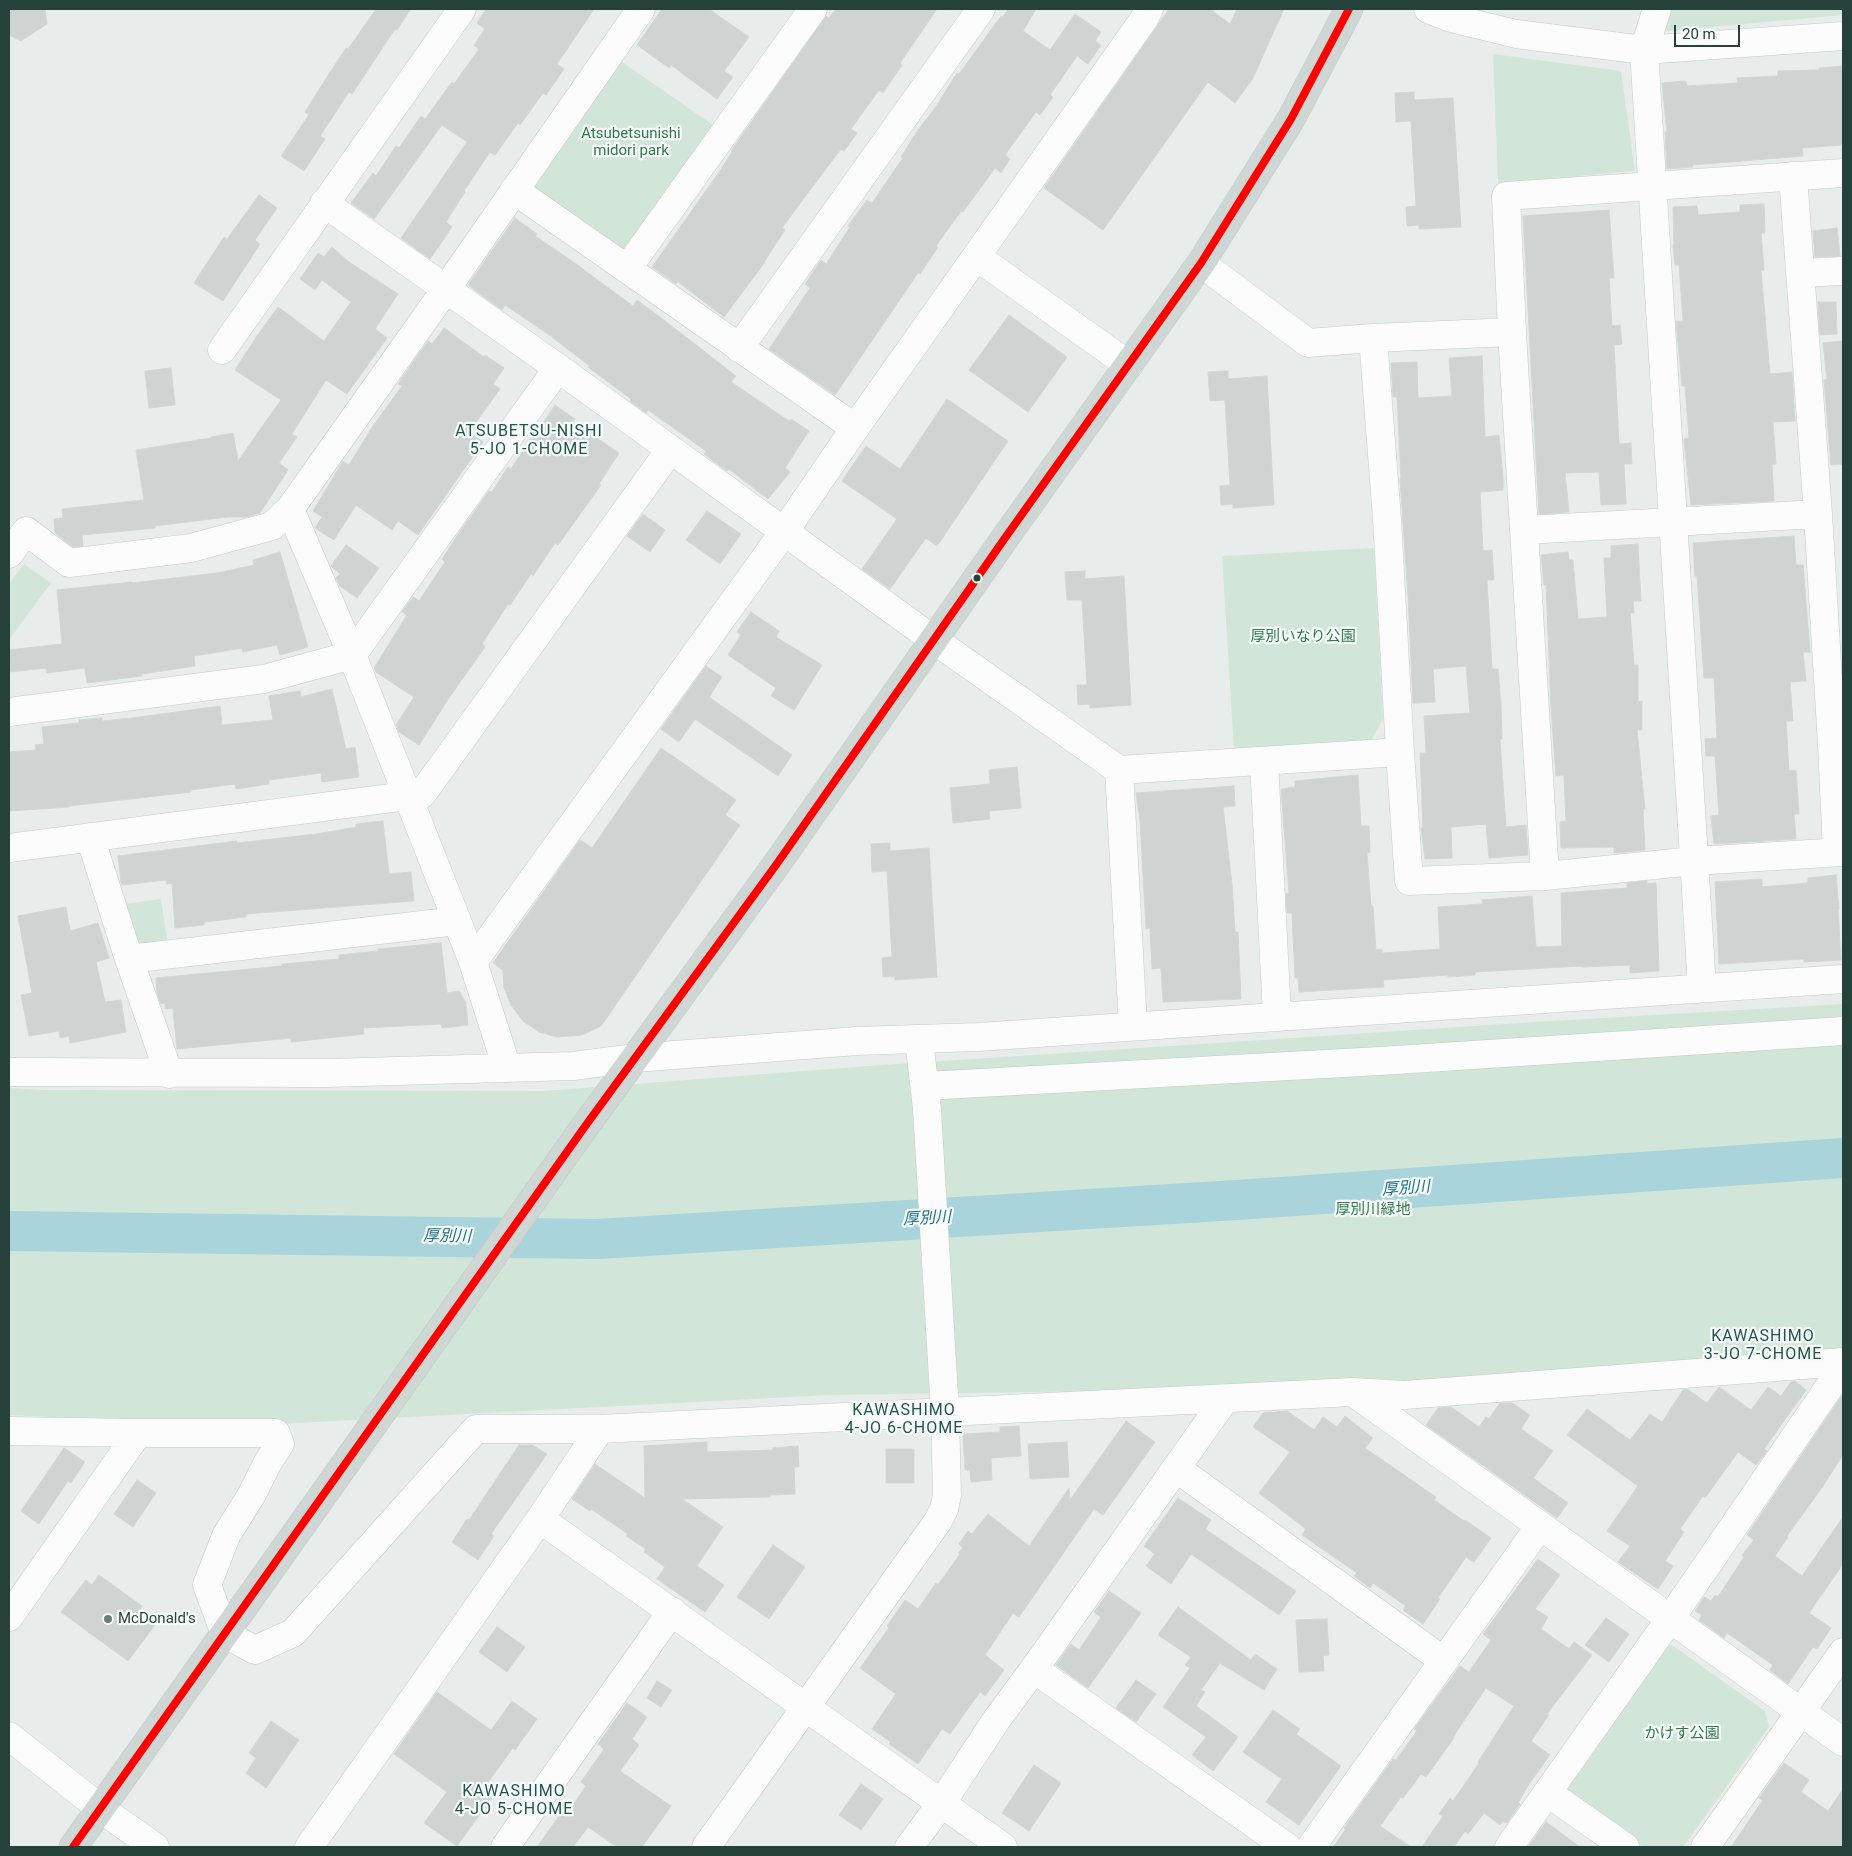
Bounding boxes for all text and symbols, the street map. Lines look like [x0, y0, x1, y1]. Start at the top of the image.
scale bar [1677, 15, 1743, 47]
text: 20 m [1682, 25, 1716, 43]
park label: Atsubetsunishi midori park [581, 125, 681, 160]
district label: ATSUBETSU-NISHI 5-JO 1-CHOME [453, 422, 605, 460]
unlabelled marker [972, 573, 982, 583]
park label: 厚別いなり公園 [1251, 628, 1355, 646]
water label: 厚別川 [1381, 1178, 1431, 1200]
park label: 厚別川緑地 [1336, 1201, 1410, 1219]
water label: 厚別川 [903, 1208, 951, 1230]
water label: 厚別川 [423, 1227, 471, 1247]
district label: KAWASHIMO 3-JO 7-CHOME [1702, 1327, 1824, 1365]
district label: KAWASHIMO 4-JO 6-CHOME [843, 1401, 965, 1439]
place label: McDonald's [118, 1610, 196, 1628]
marker: McDonald's [102, 1613, 114, 1625]
park label: かけす公園 [1645, 1725, 1719, 1743]
district label: KAWASHIMO 4-JO 5-CHOME [453, 1782, 575, 1820]

